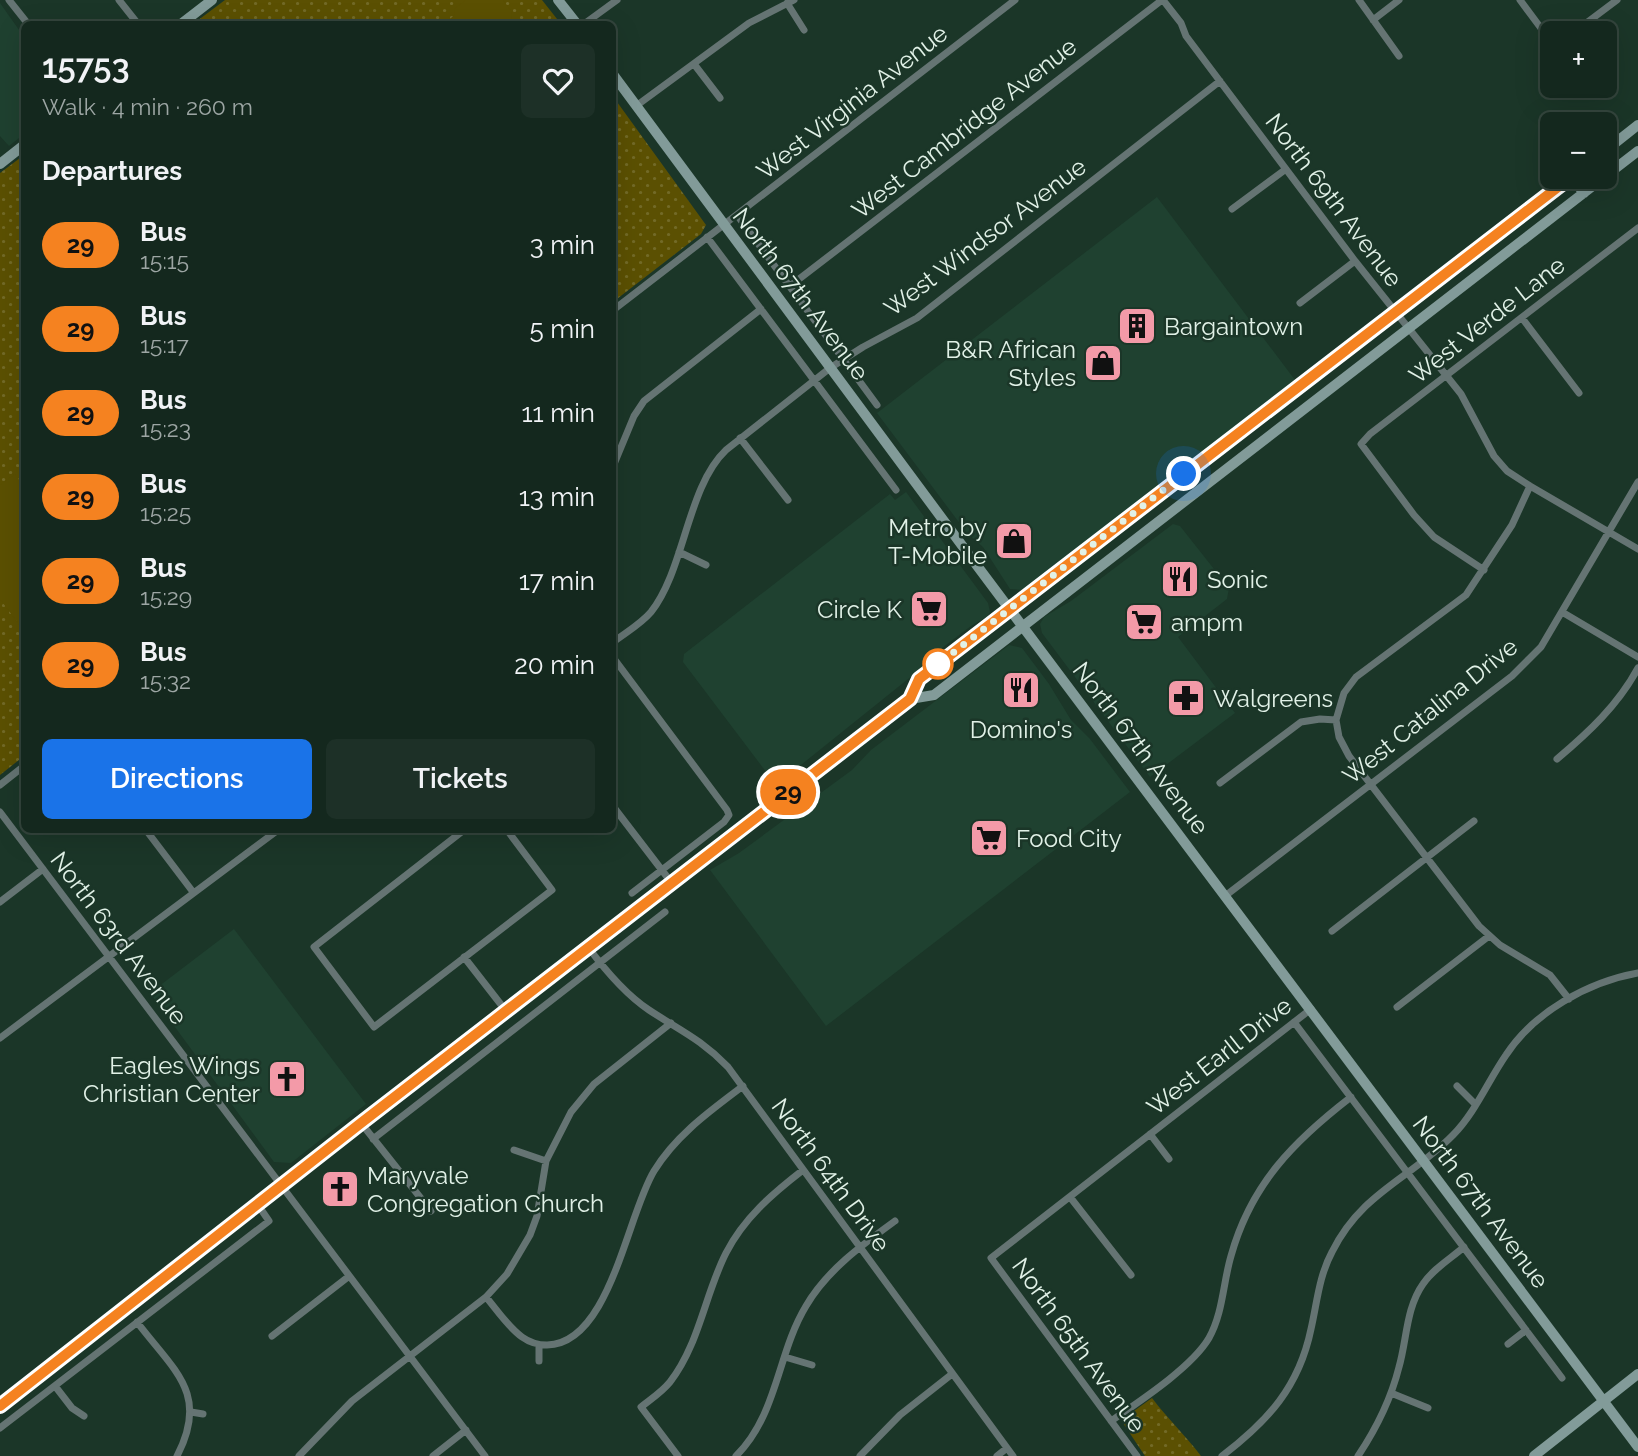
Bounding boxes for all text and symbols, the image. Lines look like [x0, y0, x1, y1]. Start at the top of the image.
street label: West Virginia Avenue [751, 19, 953, 185]
map controls [1540, 21, 1617, 189]
button: + [1540, 21, 1617, 98]
street label: West Cambridge Avenue [846, 31, 1082, 225]
button: heart [521, 44, 595, 118]
text: 15753 [42, 47, 130, 86]
text: Walk · 4 min · 260 m [42, 93, 253, 120]
street label: North 69th Avenue [1259, 108, 1409, 292]
button: − [1540, 112, 1617, 189]
street label: West Windsor Avenue [878, 152, 1092, 322]
text: Departures [42, 156, 182, 186]
street label: North 67th Avenue [727, 202, 875, 386]
text: Bus [140, 217, 187, 247]
text: 29 [67, 230, 94, 259]
text: 3 min [530, 230, 595, 260]
text: 15:15 [140, 247, 189, 274]
street label: West Verde Lane [1403, 250, 1571, 390]
text: Bus [140, 301, 187, 331]
building icon: Bargaintown [1116, 305, 1158, 347]
place label: Bargaintown [1164, 312, 1303, 341]
text: 29 [67, 314, 94, 343]
text: 5 min [529, 314, 595, 344]
text: 15:17 [140, 331, 189, 358]
place label: B&R African Styles [945, 335, 1076, 392]
shop icon: B&R African Styles [1082, 342, 1124, 384]
text: Bus [140, 385, 187, 415]
text: 29 [67, 398, 94, 427]
text: 11 min [521, 398, 595, 428]
text: 15:23 [140, 415, 191, 442]
your location [1166, 456, 1201, 491]
text: Bus [140, 469, 187, 499]
text: 29 [67, 482, 94, 511]
text: 13 min [519, 482, 595, 512]
text: 15:25 [140, 499, 191, 526]
place label: Metro by T-Mobile [888, 513, 987, 570]
shop icon: Metro by T-Mobile [993, 520, 1035, 562]
text: Bus [140, 553, 187, 583]
restaurant icon: Sonic [1159, 558, 1201, 600]
place label: Sonic [1207, 565, 1268, 594]
text: 29 [67, 566, 94, 595]
text: 17 min [519, 566, 595, 596]
text: 15:29 [140, 583, 192, 610]
supermarket icon: Circle K [908, 588, 950, 630]
place label: Circle K [817, 595, 903, 624]
supermarket icon: ampm [1123, 601, 1165, 643]
place label: ampm [1171, 608, 1243, 637]
street label: West Catalina Drive [1337, 632, 1523, 790]
text: Bus [140, 637, 187, 667]
unlabelled marker [923, 649, 953, 679]
text: 29 [67, 650, 94, 679]
text: 20 min [514, 650, 595, 680]
street label: North 67th Avenue [1067, 656, 1215, 840]
text: 15:32 [140, 667, 191, 694]
restaurant icon: Domino's [1000, 669, 1042, 711]
pharmacy icon: Walgreens [1165, 677, 1207, 719]
place label: Walgreens [1213, 684, 1333, 713]
place label: Domino's [970, 715, 1072, 744]
button: Directions [42, 739, 312, 819]
button: Tickets [326, 739, 595, 819]
line badge: 29 [756, 769, 820, 815]
text: 29 [774, 777, 802, 806]
supermarket icon: Food City [968, 817, 1010, 859]
place label: Food City [1016, 824, 1122, 853]
street label: North 63rd Avenue [45, 846, 193, 1030]
street label: West Earll Drive [1141, 991, 1297, 1121]
place label: Eagles Wings Christian Center [83, 1051, 261, 1108]
church icon: Eagles Wings Christian Center [266, 1058, 308, 1100]
street label: North 64th Drive [766, 1093, 896, 1257]
street label: North 67th Avenue [1407, 1110, 1555, 1294]
place label: Maryvale Congregation Church [367, 1161, 604, 1218]
church icon: Maryvale Congregation Church [319, 1168, 361, 1210]
street label: North 65th Avenue [1006, 1252, 1152, 1438]

